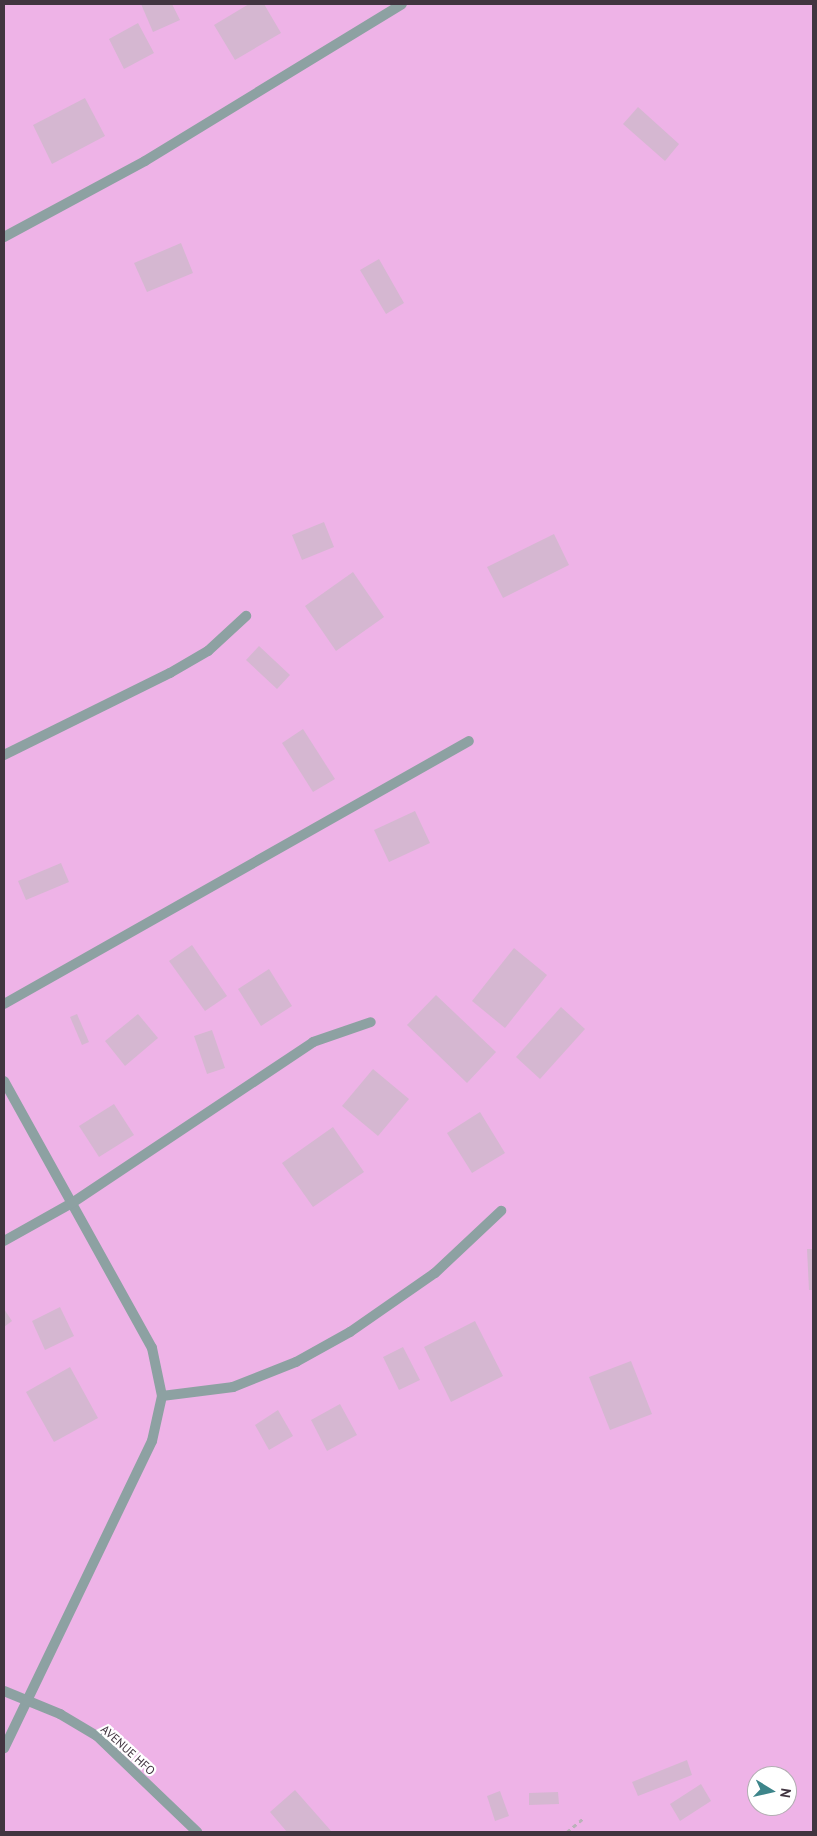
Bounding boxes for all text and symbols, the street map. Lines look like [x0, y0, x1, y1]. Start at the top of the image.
street label: AVENUE HFO [98, 1722, 158, 1778]
north arrow [747, 1766, 797, 1816]
text: N [776, 1787, 795, 1799]

